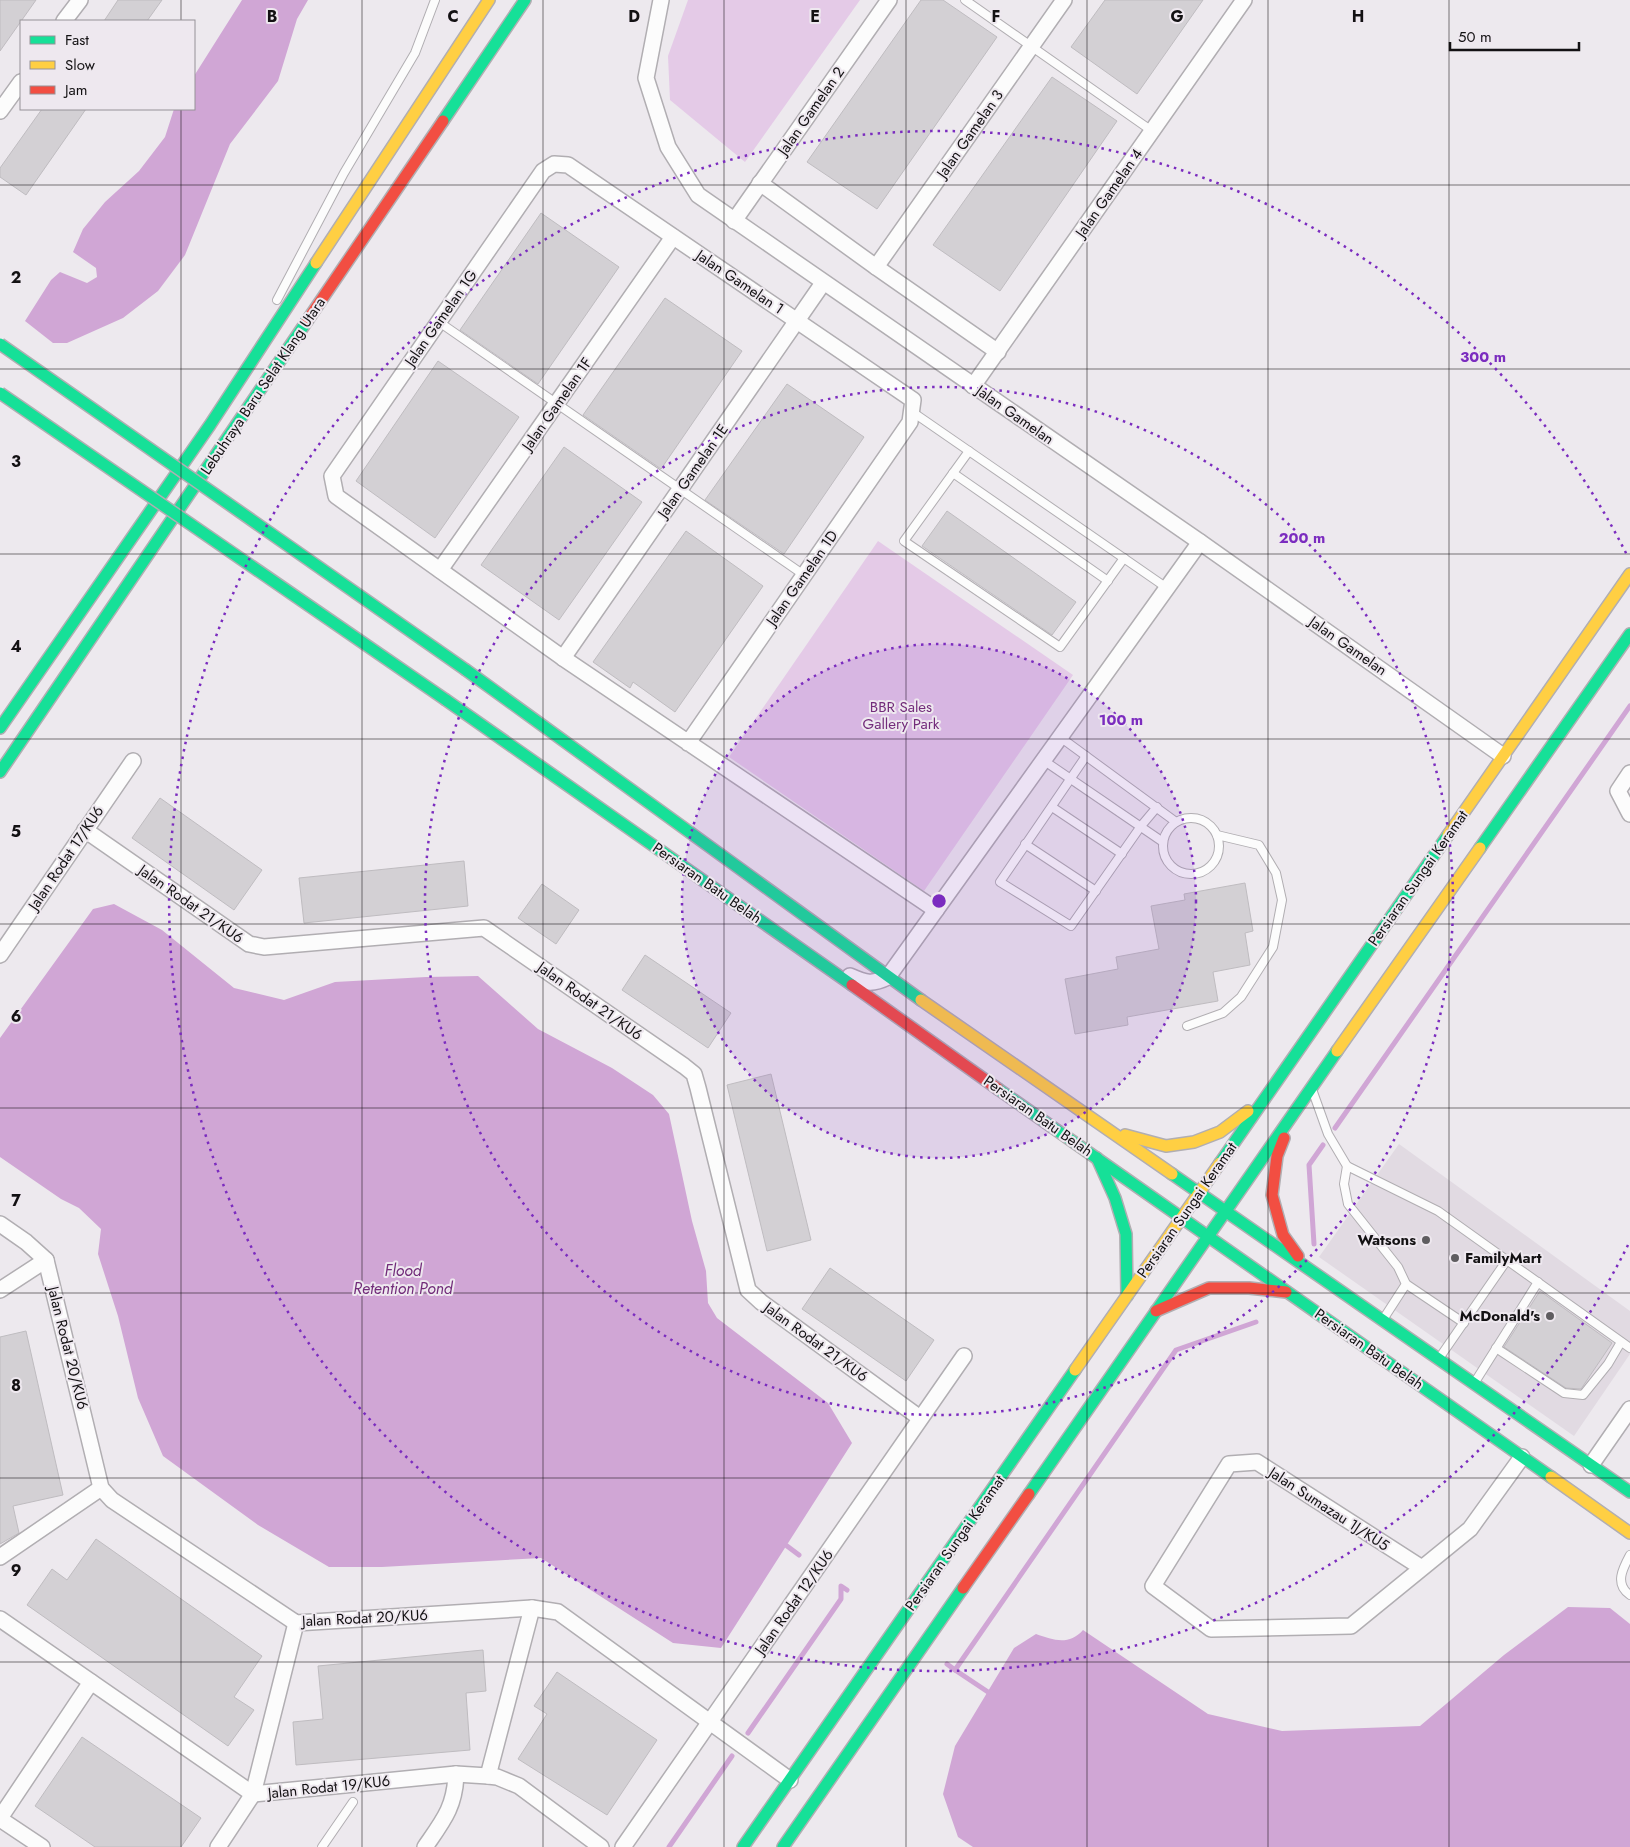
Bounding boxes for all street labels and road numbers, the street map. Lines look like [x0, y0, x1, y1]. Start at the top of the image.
street label: Jalan Gamelan 2 [771, 62, 850, 161]
street label: Jalan Gamelan 3 [930, 85, 1009, 184]
street label: Jalan Gamelan 4 [1069, 144, 1148, 244]
street label: Jalan Gamelan 1 [690, 243, 788, 320]
street label: Jalan Gamelan 1G [398, 265, 483, 372]
street label: Lebuhraya Baru Selat Klang Utara [195, 293, 331, 479]
street label: Jalan Gamelan 1F [515, 353, 597, 457]
street label: Jalan Gamelan [970, 379, 1058, 450]
street label: Jalan Gamelan 1E [651, 420, 734, 524]
street label: Jalan Gamelan 1D [760, 526, 843, 632]
street label: Jalan Gamelan [1303, 610, 1391, 681]
street label: Jalan Rodat 17/KU6 [22, 801, 109, 916]
street label: Persiaran Sungai Keramat [1363, 805, 1473, 950]
street label: Persiaran Batu Belah [648, 837, 766, 929]
street label: Jalan Rodat 21/KU6 [132, 858, 248, 949]
street label: Jalan Rodat 21/KU6 [531, 955, 647, 1046]
street label: Persiaran Batu Belah [979, 1070, 1097, 1162]
street label: Persiaran Sungai Keramat [1132, 1137, 1242, 1282]
street label: Jalan Rodat 20/KU6 [42, 1282, 94, 1412]
street label: Jalan Rodat 21/KU6 [758, 1296, 873, 1387]
street label: Persiaran Batu Belah [1310, 1303, 1428, 1395]
street label: Jalan Sumazau 1J/KU5 [1263, 1461, 1394, 1556]
street label: Persiaran Sungai Keramat [900, 1470, 1010, 1615]
street label: Jalan Rodat 12/KU6 [748, 1545, 839, 1661]
street label: Jalan Rodat 20/KU6 [299, 1604, 429, 1632]
street label: Jalan Rodat 19/KU6 [265, 1770, 391, 1805]

